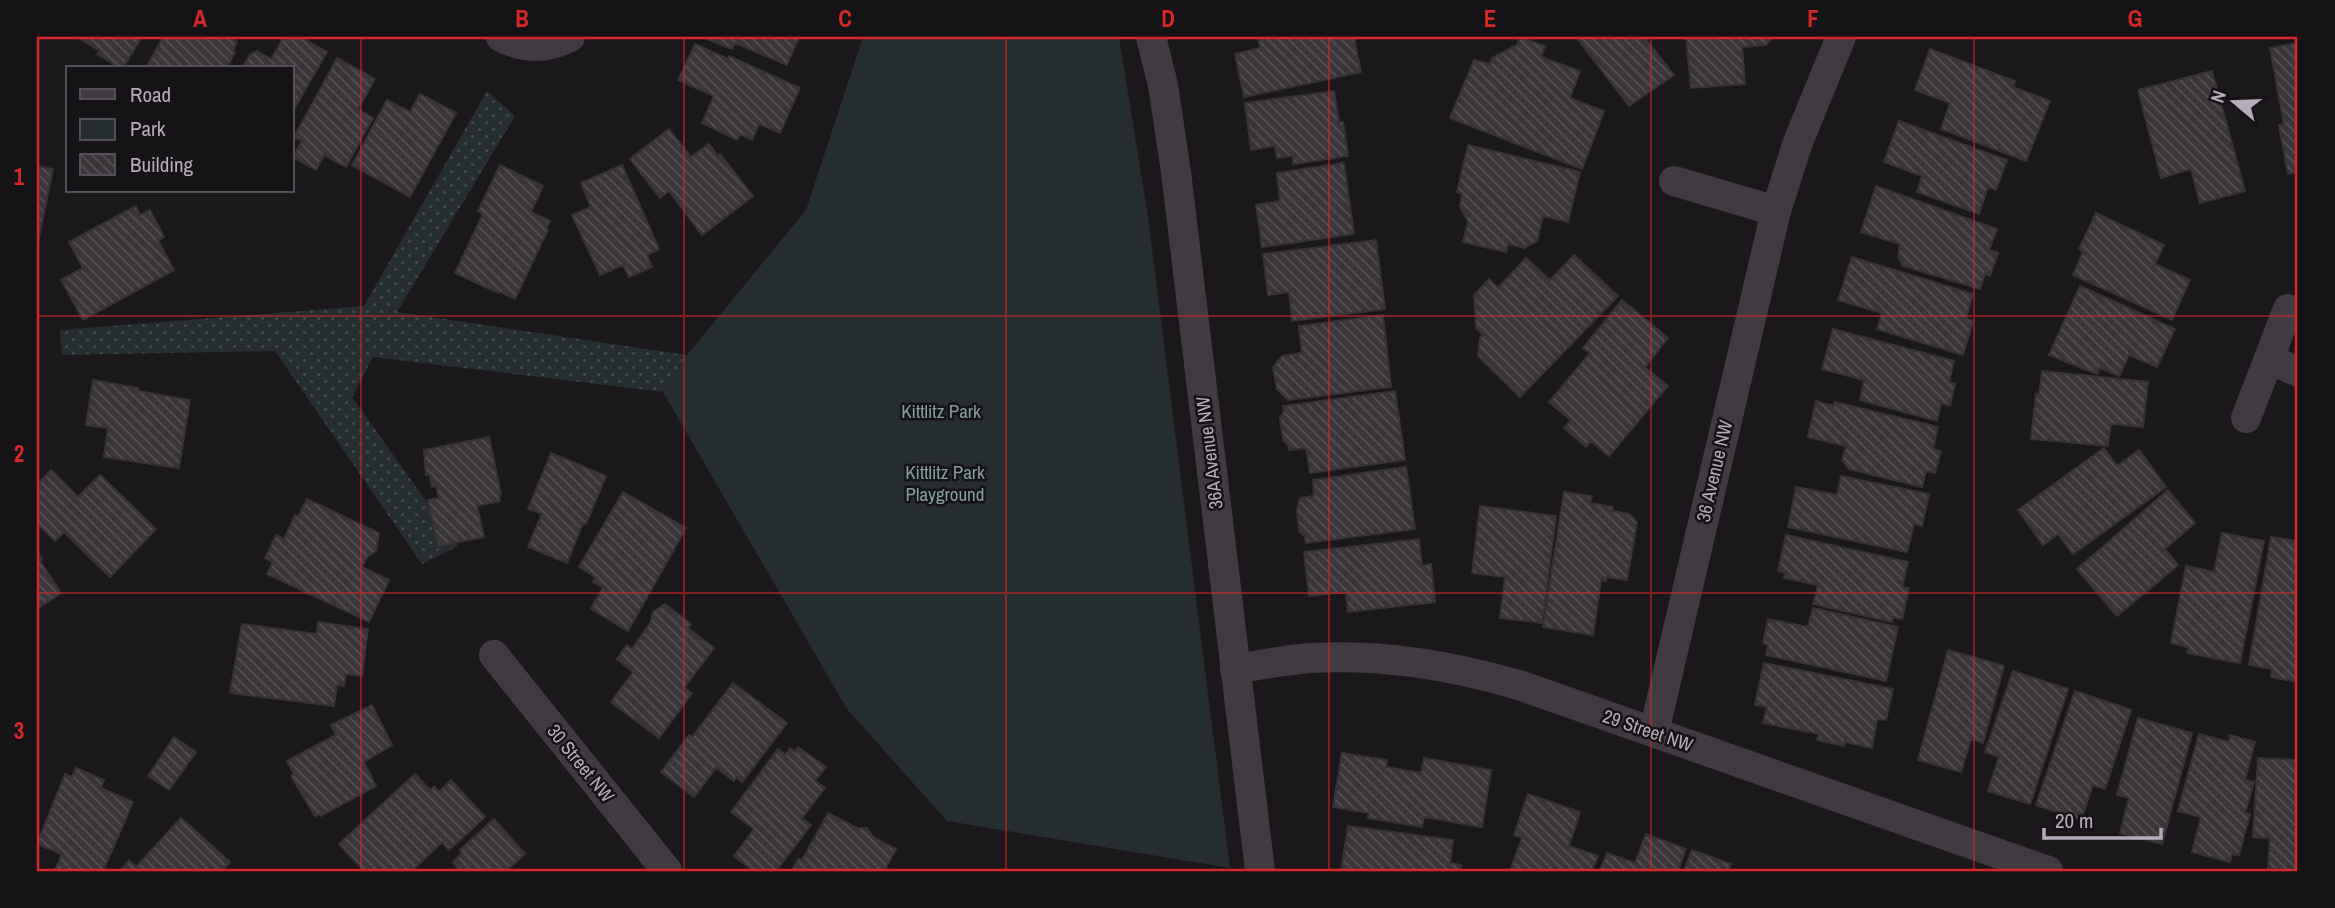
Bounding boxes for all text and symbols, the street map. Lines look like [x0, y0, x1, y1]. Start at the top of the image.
text: A [193, 3, 207, 34]
text: B [515, 3, 529, 34]
text: C [838, 3, 852, 34]
text: D [1161, 3, 1175, 34]
text: E [1484, 3, 1496, 34]
text: F [1807, 3, 1819, 34]
text: G [2128, 3, 2142, 34]
legend [66, 66, 294, 192]
north arrow [2198, 66, 2268, 136]
text: Road [130, 80, 171, 109]
text: N [2204, 87, 2232, 106]
text: Park [130, 114, 166, 143]
text: Building [130, 150, 194, 179]
text: 1 [14, 161, 25, 192]
street label: 36A Avenue NW [1189, 395, 1229, 511]
park label: Kittlitz Park [901, 398, 981, 424]
street label: 36 Avenue NW [1690, 417, 1738, 524]
text: 2 [14, 438, 24, 469]
park label: Kittlitz Park Playground [905, 459, 985, 507]
street label: 29 Street NW [1600, 702, 1697, 758]
text: 3 [14, 715, 24, 746]
street label: 30 Street NW [541, 718, 621, 808]
scale bar [2044, 796, 2162, 840]
text: 20 m [2055, 806, 2093, 835]

